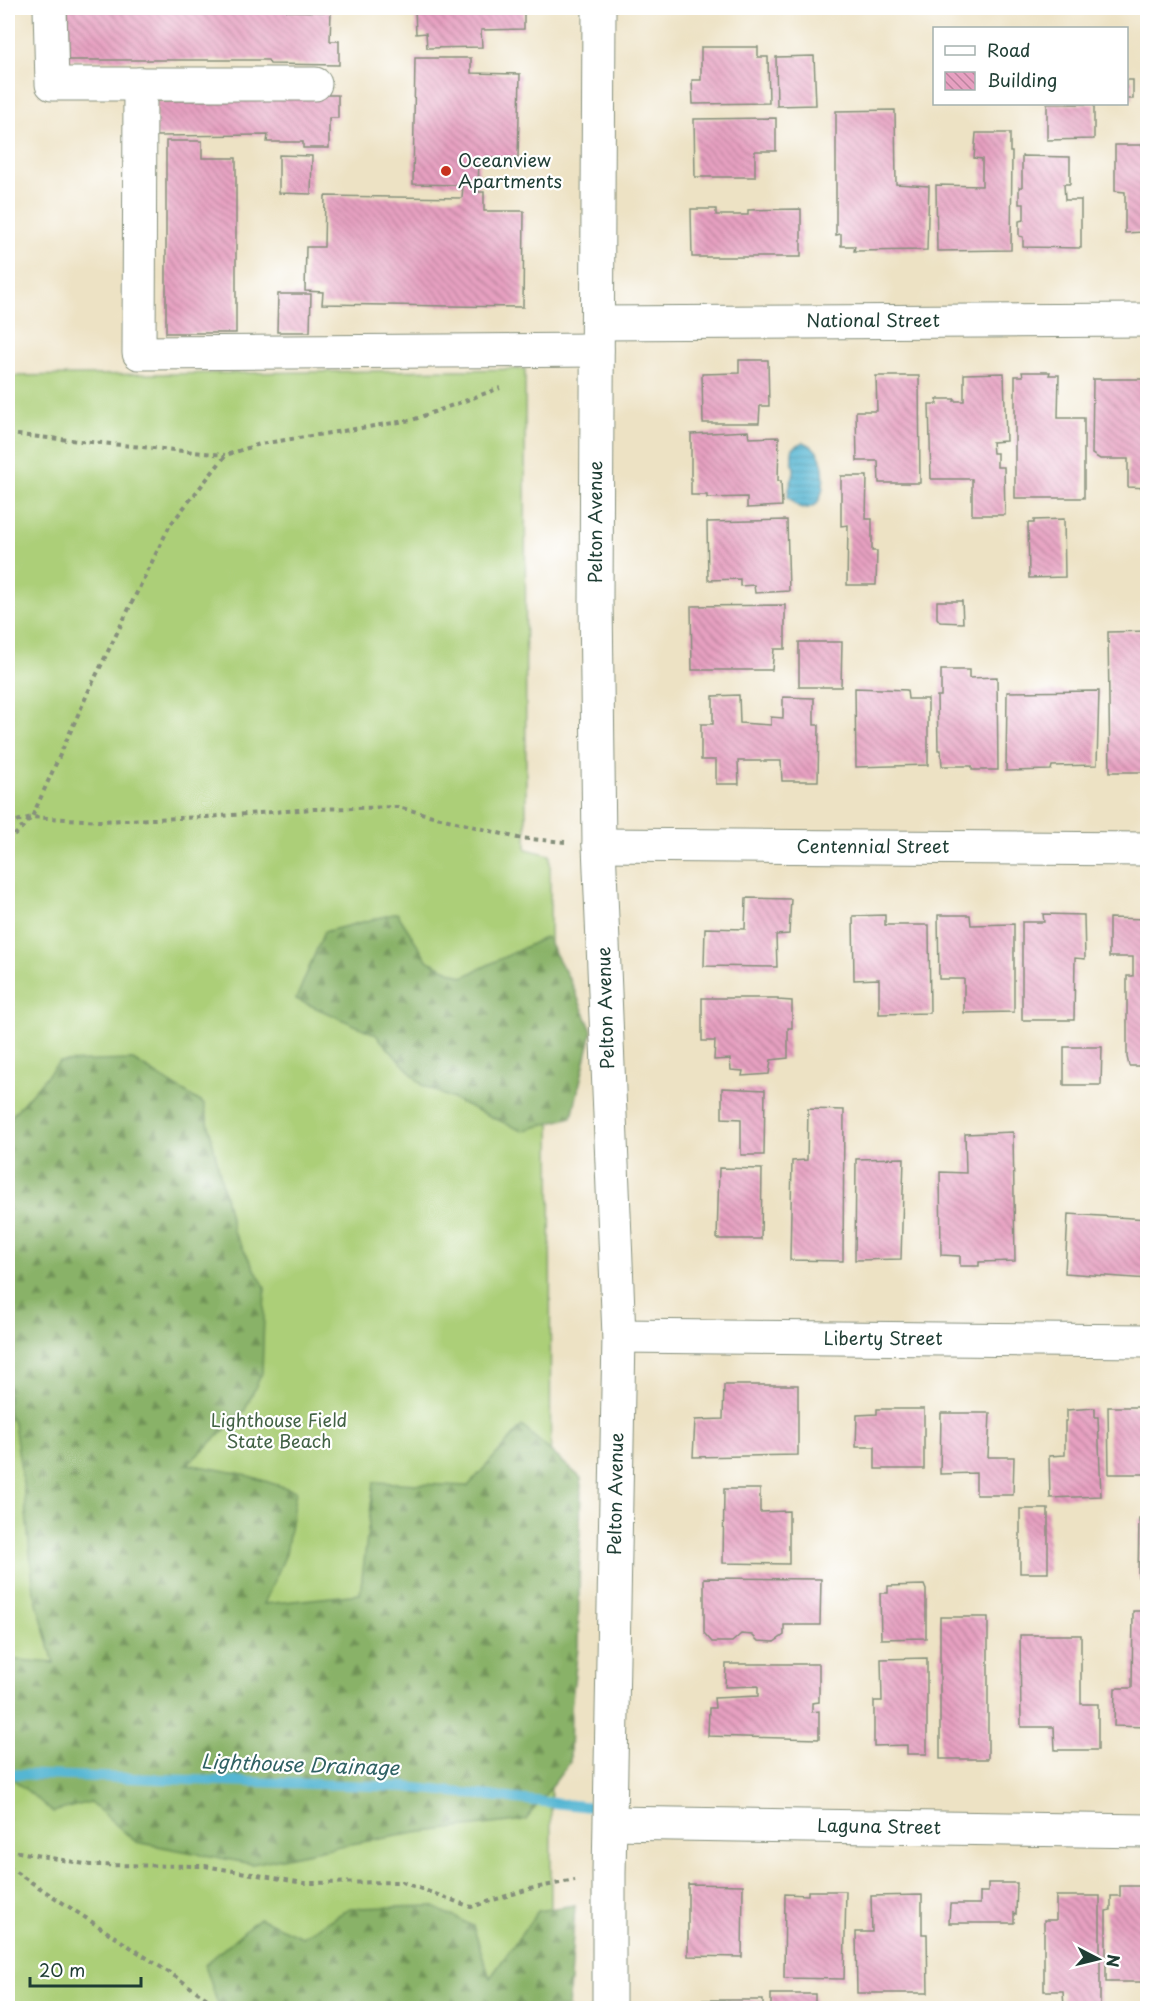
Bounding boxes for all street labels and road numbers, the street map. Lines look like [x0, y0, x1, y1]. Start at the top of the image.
street label: National Street [806, 306, 940, 333]
street label: Pelton Avenue [581, 460, 608, 583]
street label: Centennial Street [797, 832, 949, 859]
street label: Pelton Avenue [589, 946, 620, 1070]
street label: Liberty Street [823, 1324, 943, 1351]
street label: Pelton Avenue [600, 1432, 629, 1556]
street label: Laguna Street [817, 1811, 941, 1840]

